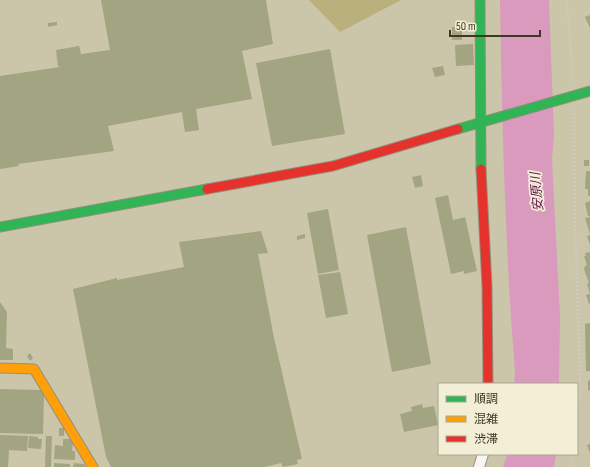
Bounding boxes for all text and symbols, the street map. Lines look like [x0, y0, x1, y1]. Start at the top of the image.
scale bar [450, 12, 540, 38]
text: 50 m [456, 19, 476, 34]
water label: 安原川 [527, 170, 547, 212]
legend [438, 383, 578, 455]
text: 順調 [474, 392, 498, 407]
text: 混雑 [474, 412, 498, 427]
text: 渋滞 [474, 432, 498, 447]

